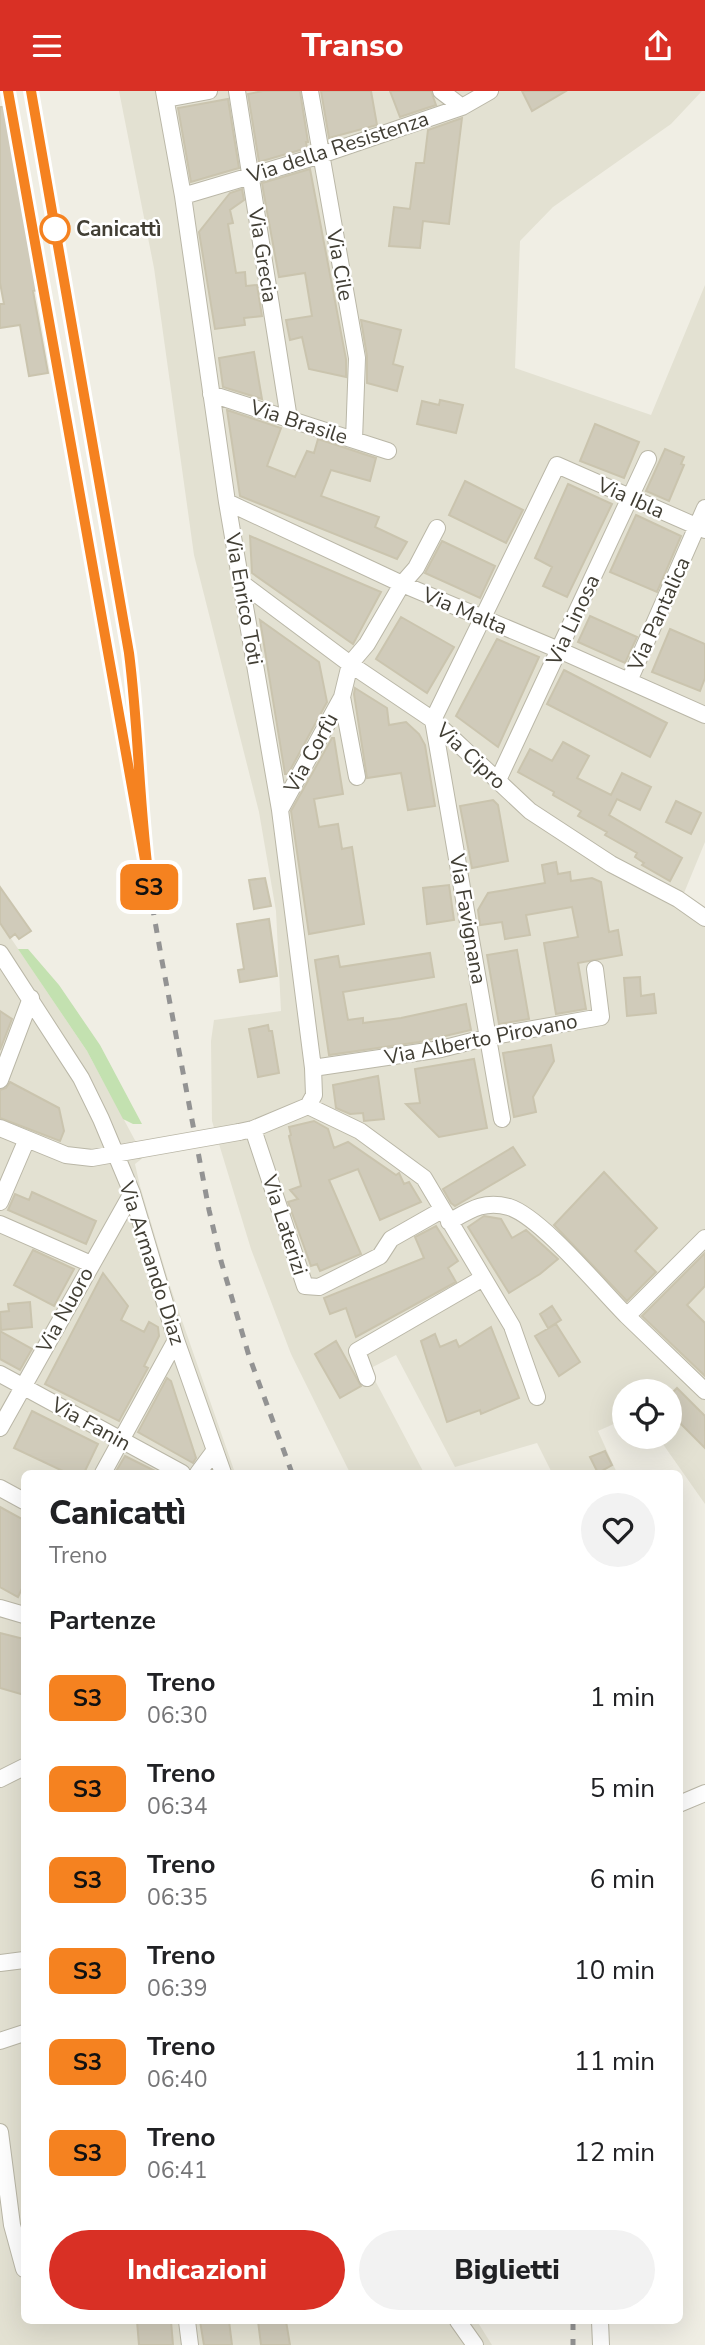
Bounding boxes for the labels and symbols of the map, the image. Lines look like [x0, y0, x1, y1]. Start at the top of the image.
street label: Via della Resistenza [243, 104, 432, 190]
street label: Via Grecia [242, 205, 284, 304]
marker: Canicattì [40, 214, 70, 244]
place label: Canicattì [76, 215, 161, 243]
street label: Via Cile [320, 226, 360, 303]
street label: Via Brasile [246, 393, 351, 451]
street label: Via Ibla [592, 470, 669, 525]
street label: Via Enrico Toti [218, 530, 269, 667]
street label: Via Pantalica [621, 553, 697, 676]
street label: Via Linosa [539, 570, 606, 671]
street label: Via Malta [417, 580, 512, 641]
street label: Via Corfù [277, 708, 345, 799]
street label: Via Cipro [429, 716, 512, 796]
street label: Via Favignana [443, 851, 493, 986]
line badge: S3 [118, 864, 180, 910]
street label: Via Alberto Pirovano [381, 1007, 580, 1072]
street label: Via Laterizi [255, 1170, 314, 1279]
street label: Via Armando Diaz [112, 1177, 192, 1349]
street label: Via Nuoro [29, 1262, 100, 1359]
street label: Via Fanin [45, 1390, 136, 1457]

